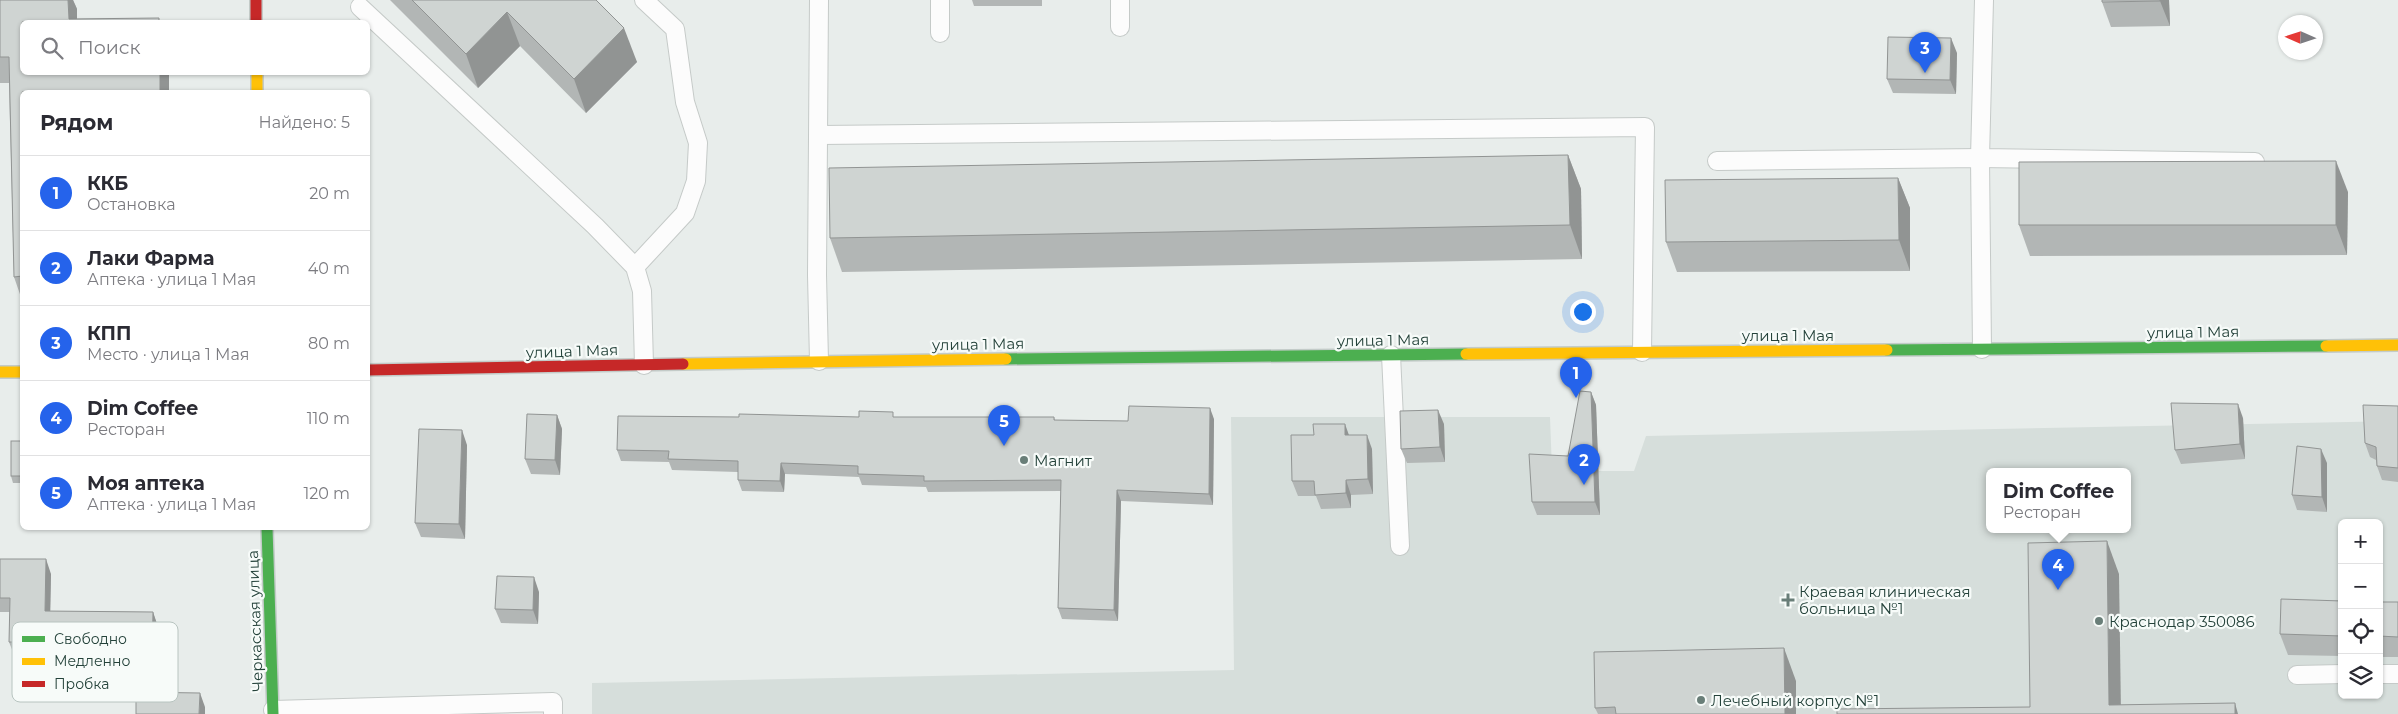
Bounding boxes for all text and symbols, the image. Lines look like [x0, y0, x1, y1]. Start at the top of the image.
north arrow [2278, 15, 2323, 60]
search box [20, 20, 370, 75]
pin: 3 [1909, 32, 1941, 73]
icon: search [38, 34, 66, 62]
text: Поиск [78, 36, 141, 59]
text: Рядом [40, 110, 113, 135]
text: Найдено: 5 [259, 113, 350, 132]
text: ККБ [87, 172, 128, 195]
text: 1 [53, 184, 59, 203]
text: 20 m [309, 184, 350, 203]
text: Остановка [87, 195, 176, 214]
text: Лаки Фарма [87, 247, 214, 270]
text: 2 [51, 259, 61, 278]
text: 40 m [308, 259, 350, 278]
text: Аптека · улица 1 Мая [87, 270, 256, 289]
your location [1570, 299, 1596, 325]
text: КПП [87, 322, 131, 345]
street label: улица 1 Мая [2146, 322, 2239, 342]
street label: улица 1 Мая [1741, 326, 1834, 345]
street label: улица 1 Мая [1336, 330, 1429, 350]
text: 3 [51, 334, 61, 353]
text: 80 m [308, 334, 350, 353]
street label: улица 1 Мая [931, 334, 1024, 354]
street label: улица 1 Мая [525, 340, 618, 362]
text: Место · улица 1 Мая [87, 345, 249, 364]
pin: 1 [1560, 357, 1592, 398]
text: Dim Coffee [87, 397, 198, 420]
pin: 5 [988, 405, 1020, 446]
text: 4 [50, 409, 62, 428]
text: 110 m [307, 409, 350, 428]
text: Ресторан [87, 420, 165, 439]
pin: 2 [1568, 444, 1600, 485]
place label: Магнит [1034, 451, 1093, 470]
marker: Магнит [1018, 454, 1030, 466]
popup [1986, 468, 2131, 533]
text: Моя аптека [87, 472, 205, 495]
text: Dim Coffee [2003, 480, 2114, 503]
text: 5 [51, 484, 61, 503]
text: 120 m [303, 484, 350, 503]
text: Аптека · улица 1 Мая [87, 495, 256, 514]
text: Ресторан [2003, 503, 2081, 522]
map controls [2338, 519, 2383, 699]
button: + [2338, 519, 2383, 564]
pin: 4 [2042, 549, 2074, 590]
street label: Черкасская улица [243, 550, 267, 692]
button: − [2338, 564, 2383, 609]
place label: Краевая клиническая больница №1 [1799, 582, 1971, 618]
marker: Краевая клиническая больница №1 [1781, 593, 1795, 607]
button: locate [2338, 609, 2383, 654]
place label: Краснодар 350086 [2109, 612, 2255, 631]
marker: Краснодар 350086 [2093, 615, 2105, 627]
legend [12, 622, 178, 702]
text: Свободно [54, 630, 127, 648]
text: Медленно [54, 652, 130, 670]
button: layers [2338, 654, 2383, 699]
text: Пробка [54, 675, 109, 693]
place label: Лечебный корпус №1 [1711, 691, 1879, 710]
marker: Лечебный корпус №1 [1695, 694, 1707, 706]

